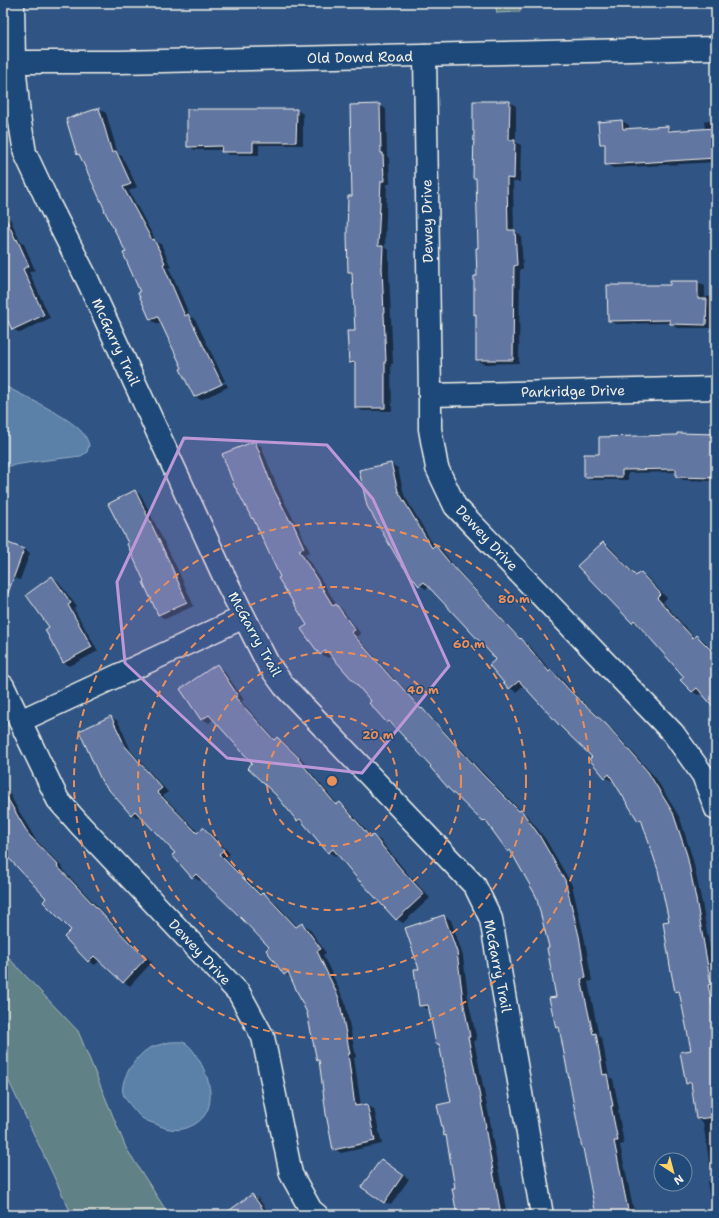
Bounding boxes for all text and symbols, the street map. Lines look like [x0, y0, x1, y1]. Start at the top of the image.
street label: Old Dowd Road [307, 47, 413, 67]
street label: Dewey Drive [417, 179, 437, 263]
street label: McGarry Trail [88, 295, 144, 389]
street label: Parkridge Drive [521, 381, 625, 401]
street label: Dewey Drive [452, 501, 522, 575]
street label: McGarry Trail [224, 588, 286, 680]
text: 80 m [498, 591, 530, 607]
text: 60 m [453, 636, 485, 652]
text: 40 m [407, 682, 439, 698]
text: 20 m [362, 727, 394, 743]
centre of rings [325, 774, 339, 788]
street label: Dewey Drive [165, 915, 235, 989]
street label: McGarry Trail [480, 918, 516, 1015]
north arrow [653, 1152, 693, 1192]
text: N [670, 1171, 687, 1188]

